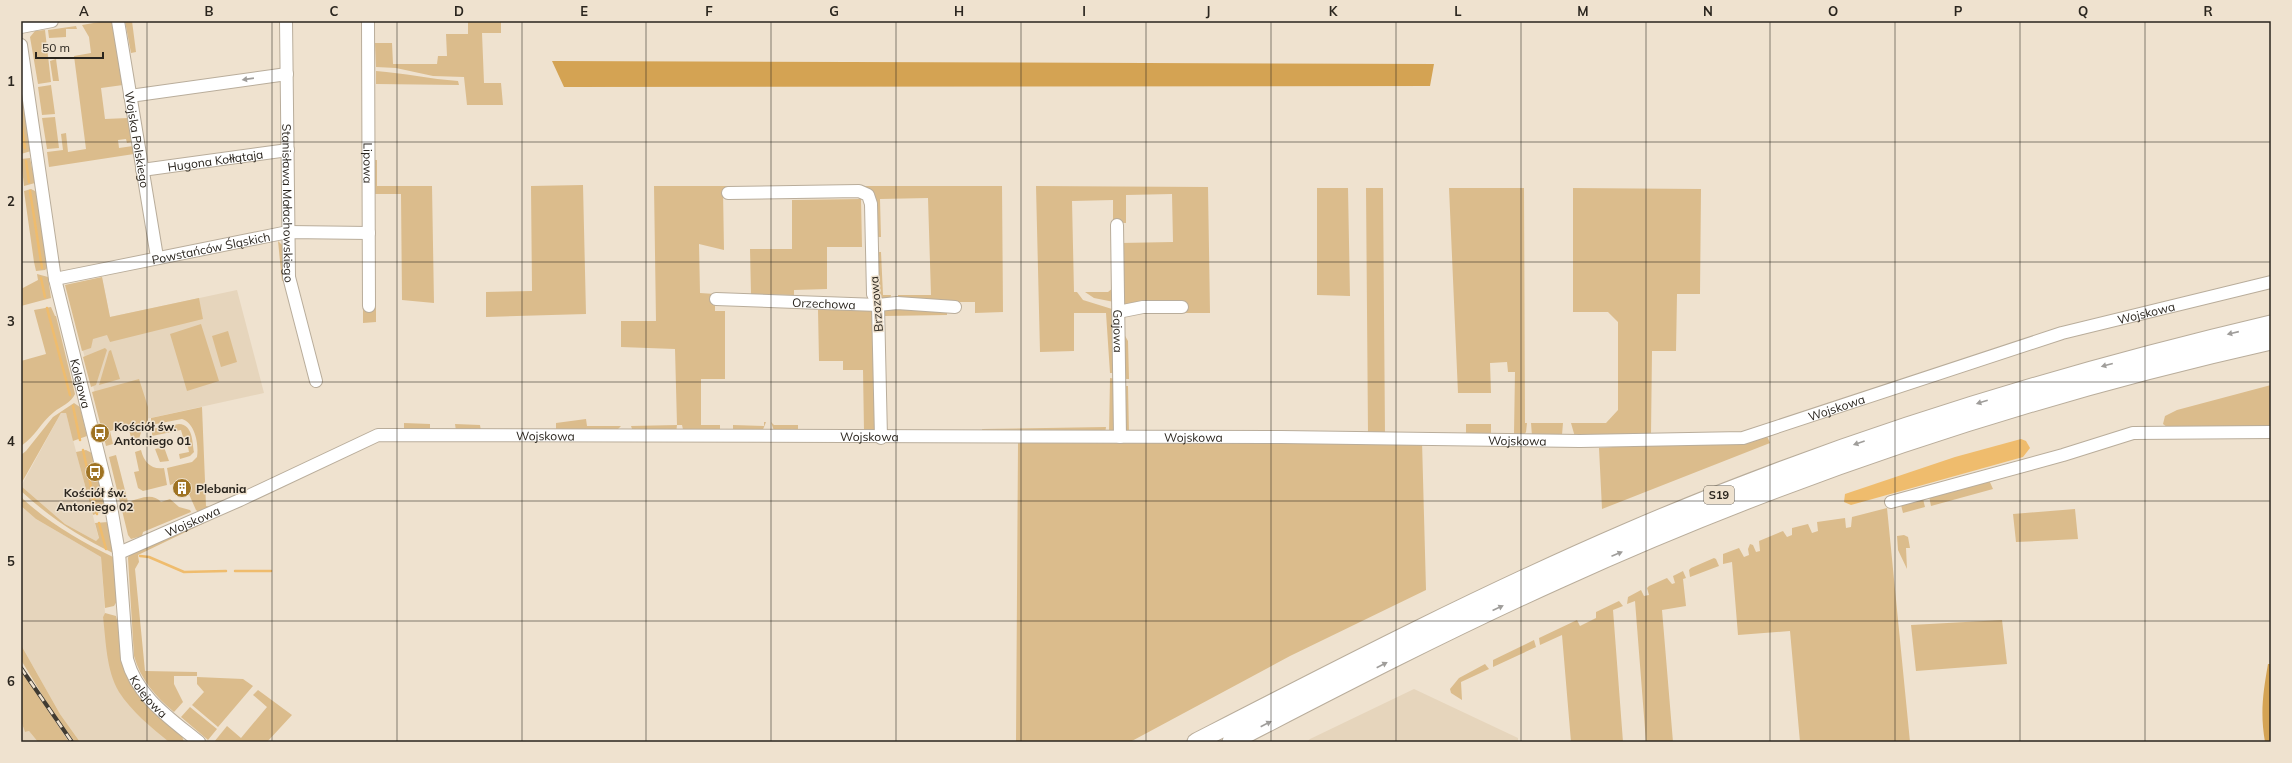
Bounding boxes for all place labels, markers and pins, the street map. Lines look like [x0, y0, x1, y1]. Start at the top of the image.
place label: Kościół św. Antoniego 01 [114, 419, 191, 448]
bus stop icon: Kościół św. Antoniego 01 [89, 422, 111, 444]
bus stop icon: Kościół św. Antoniego 02 [84, 461, 106, 483]
building icon: Plebania [171, 477, 193, 499]
place label: Plebania [196, 481, 246, 496]
place label: Kościół św. Antoniego 02 [56, 485, 134, 514]

